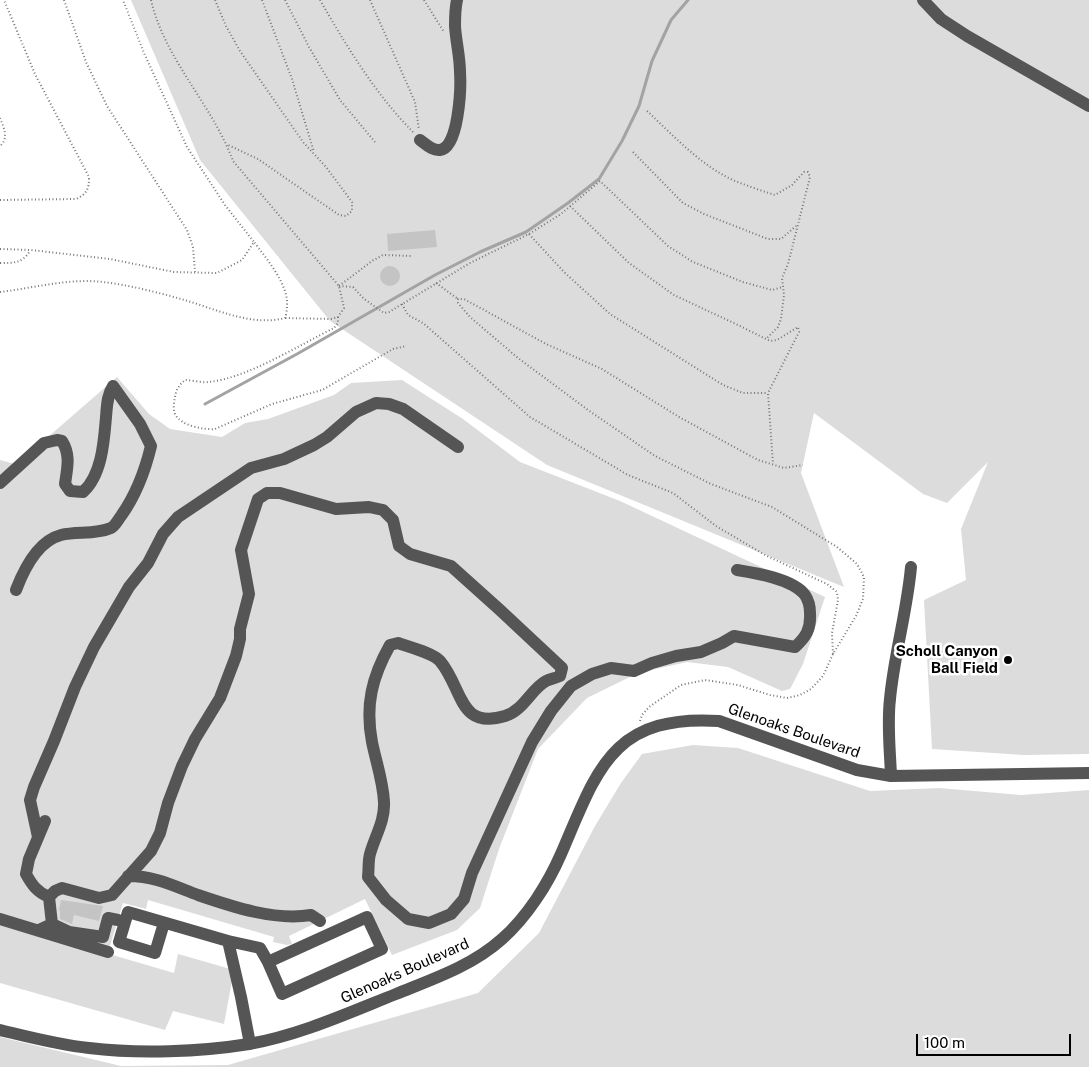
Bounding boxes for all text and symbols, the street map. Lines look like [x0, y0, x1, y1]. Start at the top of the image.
place label: Scholl Canyon Ball Field [896, 642, 998, 677]
marker: Scholl Canyon Ball Field [1002, 654, 1014, 666]
street label: Glenoaks Boulevard [725, 700, 863, 762]
street label: Glenoaks Boulevard [338, 935, 472, 1007]
scale bar [919, 1024, 1074, 1056]
text: 100 m [924, 1034, 965, 1051]

